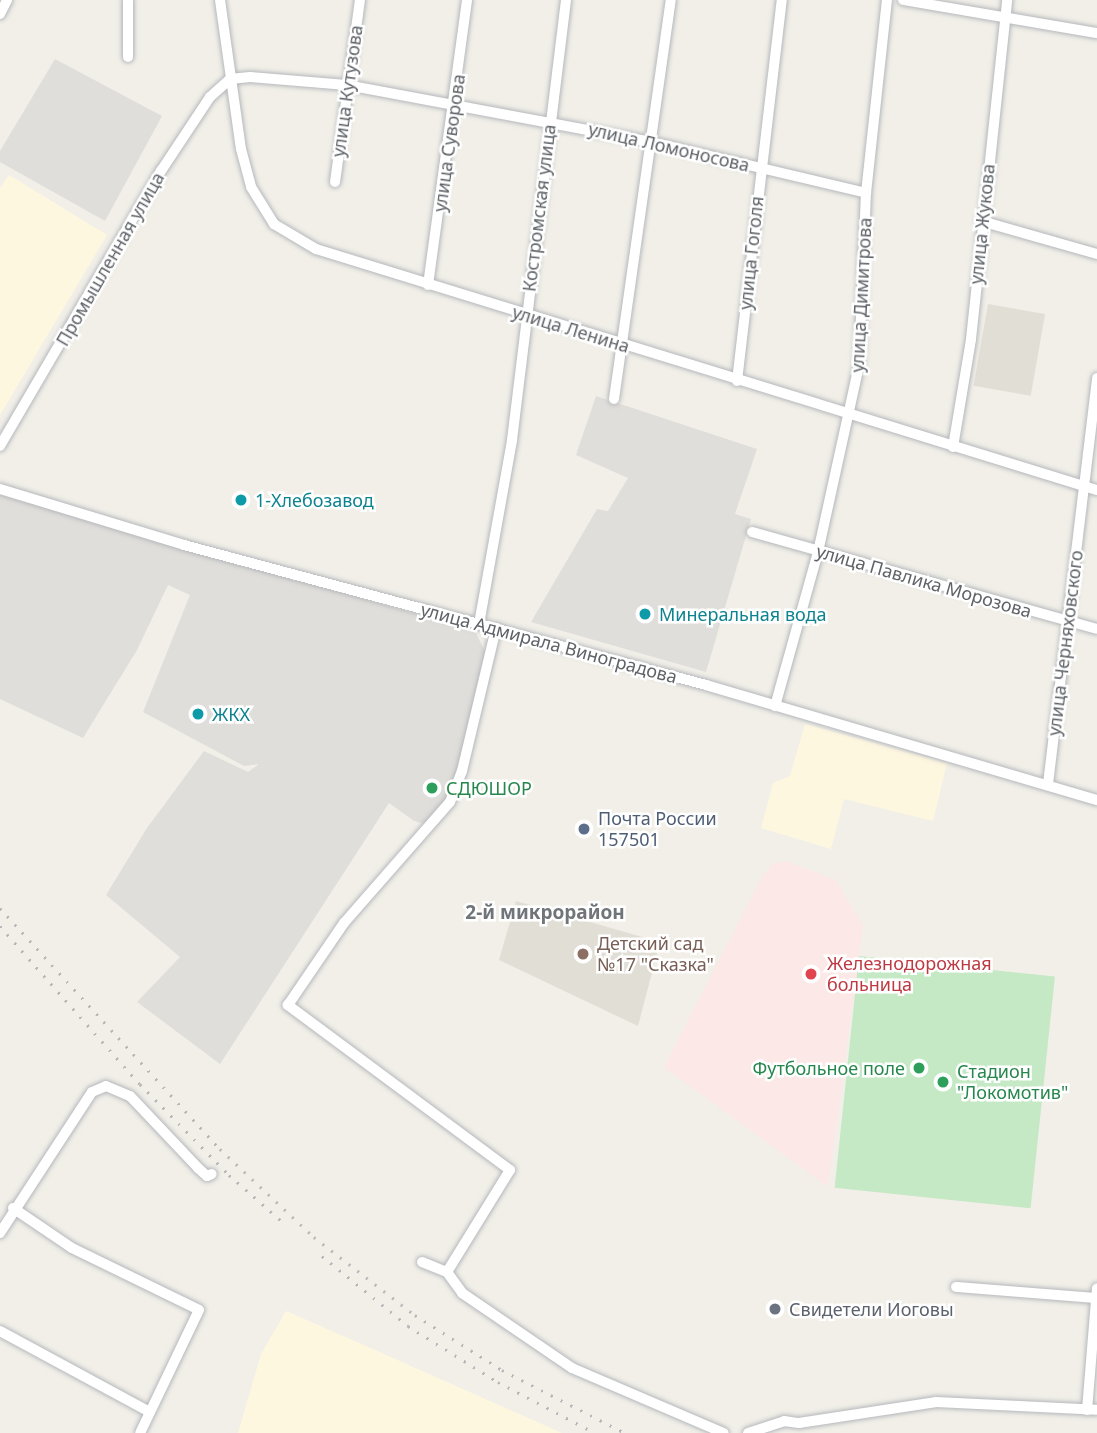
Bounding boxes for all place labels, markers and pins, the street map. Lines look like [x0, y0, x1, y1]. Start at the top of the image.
place label: 1-Хлебозавод [255, 489, 374, 511]
marker: 1-Хлебозавод [233, 492, 249, 508]
place label: Минеральная вода [659, 603, 827, 625]
marker: Минеральная вода [637, 606, 653, 622]
place label: ЖКХ [212, 703, 250, 725]
marker: ЖКХ [190, 706, 206, 722]
place label: СДЮШОР [446, 777, 532, 799]
marker: СДЮШОР [424, 780, 440, 796]
place label: Почта России 157501 [598, 808, 717, 850]
marker: Почта России 157501 [576, 821, 592, 837]
place label: Детский сад №17 "Сказка" [597, 933, 714, 976]
marker: Детский сад №17 "Сказка" [575, 946, 591, 962]
place label: Железнодорожная больница [827, 953, 992, 996]
marker: Железнодорожная больница [801, 964, 821, 984]
place label: Футбольное поле [753, 1057, 905, 1079]
marker: Футбольное поле [911, 1060, 927, 1076]
place label: Стадион "Локомотив" [957, 1061, 1068, 1104]
marker: Стадион "Локомотив" [935, 1074, 951, 1090]
place label: Свидетели Иоговы [789, 1298, 954, 1320]
marker: Свидетели Иоговы [767, 1301, 783, 1317]

